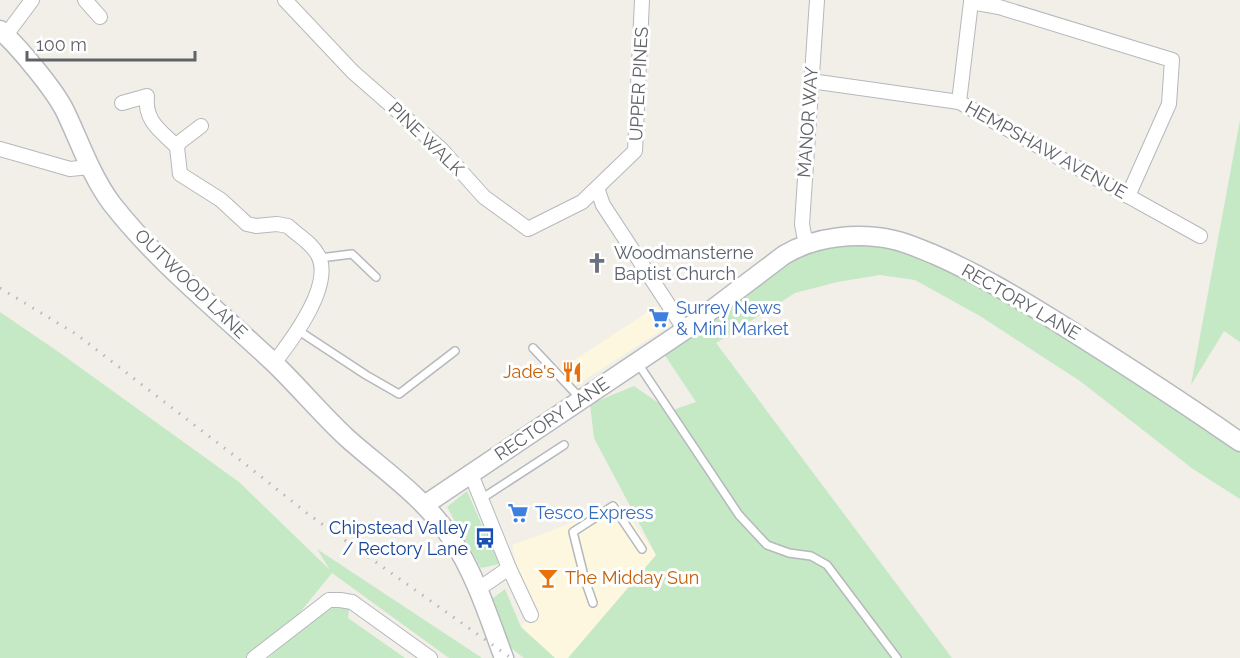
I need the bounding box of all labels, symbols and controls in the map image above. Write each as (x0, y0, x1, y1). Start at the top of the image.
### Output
scale bar (27, 24, 195, 62)
street label: UPPER PINES (625, 26, 652, 142)
text: 100 m (36, 34, 87, 55)
street label: MANOR WAY (793, 65, 822, 178)
street label: HEMPSHAW AVENUE (962, 96, 1131, 203)
street label: PINE WALK (384, 98, 469, 180)
street label: OUTWOOD LANE (131, 225, 252, 343)
place label: Woodmansterne Baptist Church (614, 242, 754, 284)
church icon: Woodmansterne Baptist Church (585, 251, 609, 275)
street label: RECTORY LANE (958, 259, 1084, 344)
place label: Surrey News & Mini Market (676, 297, 789, 339)
supermarket icon: Surrey News & Mini Market (647, 306, 671, 330)
restaurant icon: Jade's (560, 360, 584, 384)
place label: Jade's (503, 361, 555, 382)
street label: RECTORY LANE (491, 373, 613, 465)
supermarket icon: Tesco Express (506, 501, 530, 525)
place label: Tesco Express (535, 502, 654, 523)
place label: Chipstead Valley / Rectory Lane (329, 517, 468, 559)
bus stop icon: Chipstead Valley / Rectory Lane (473, 526, 497, 550)
bar icon: The Midday Sun (536, 566, 560, 590)
place label: The Midday Sun (565, 567, 699, 588)

